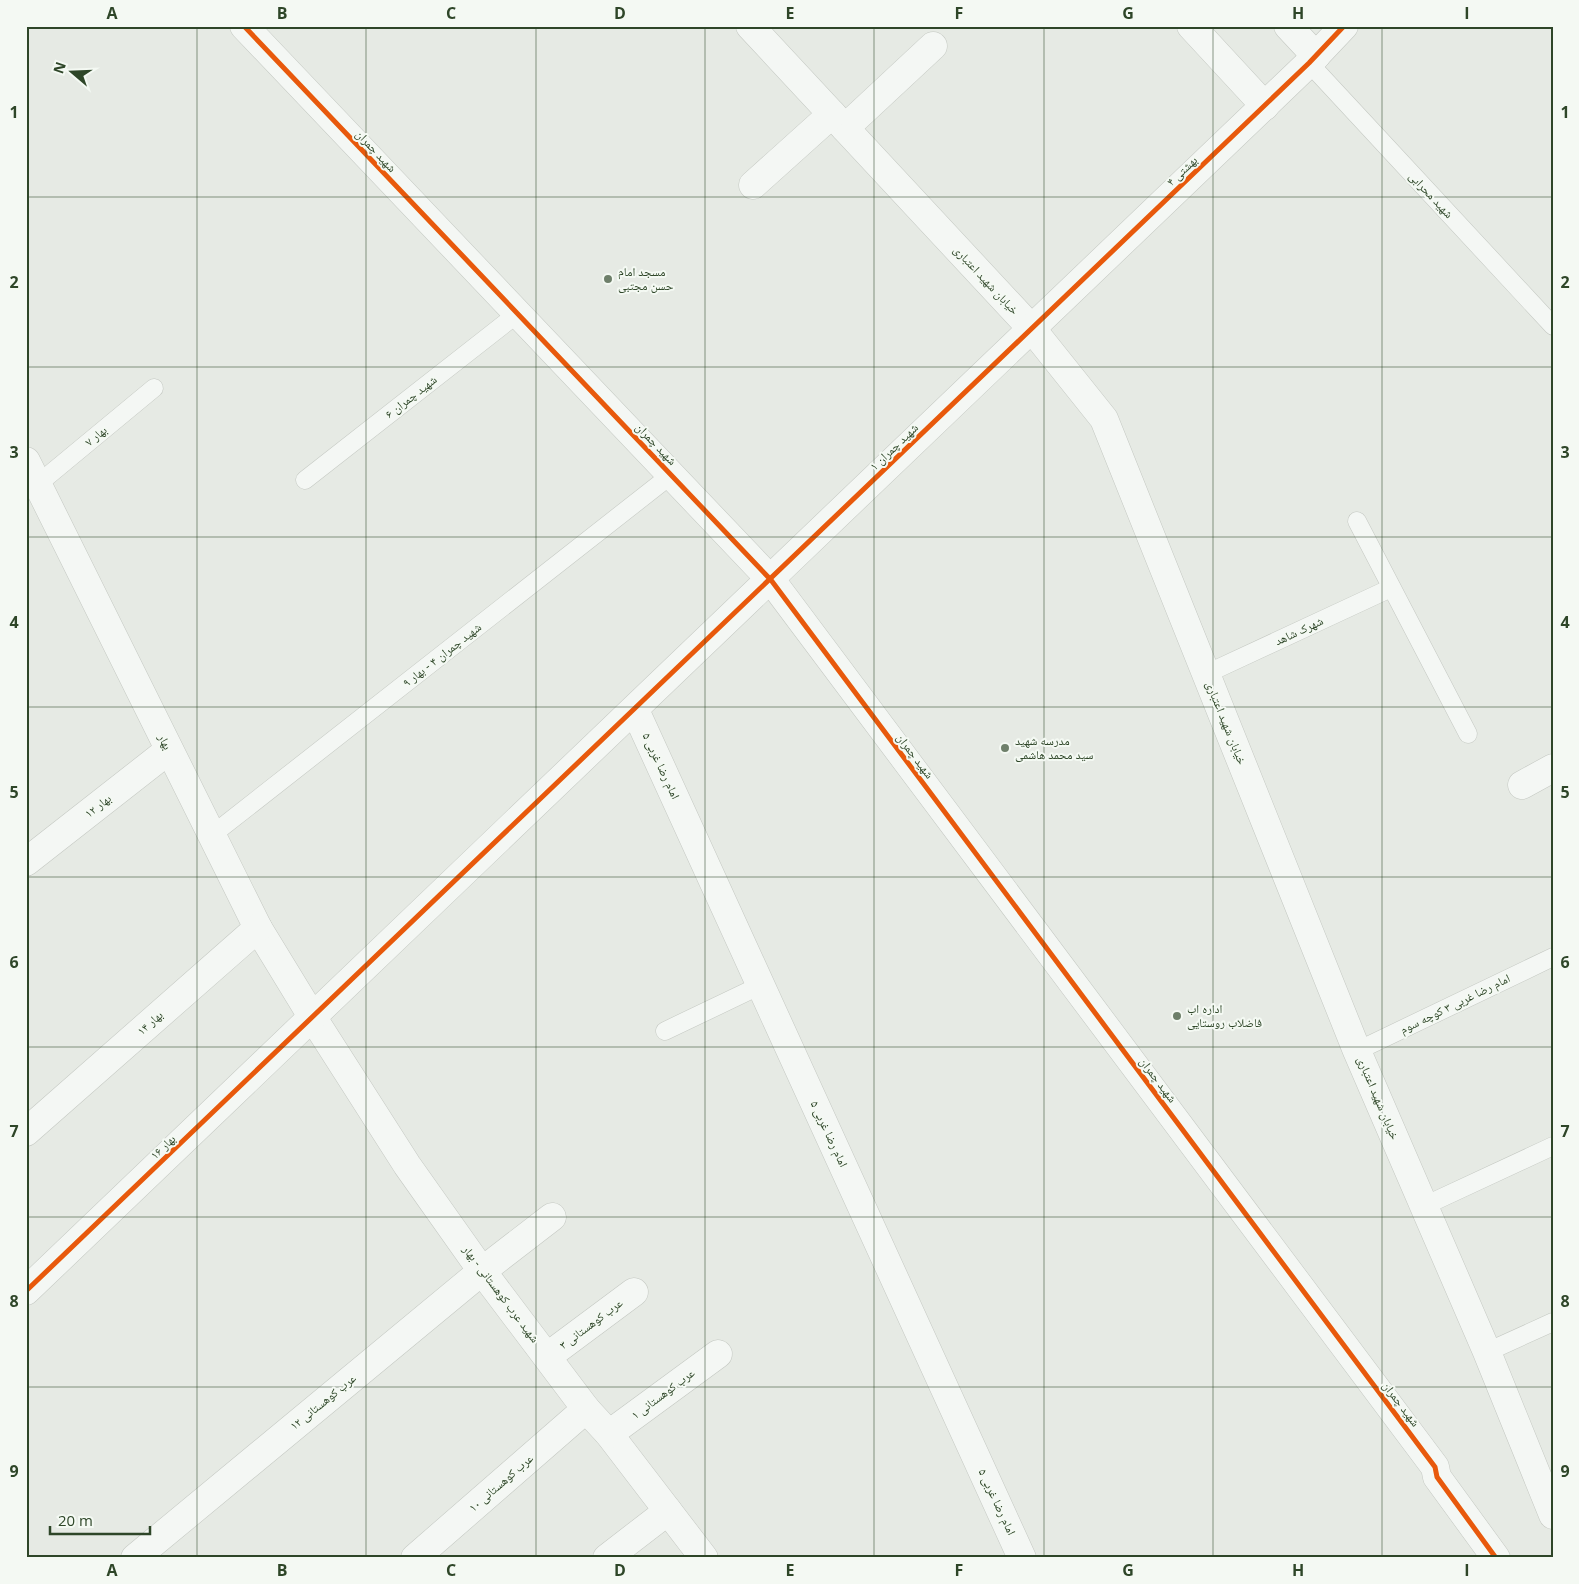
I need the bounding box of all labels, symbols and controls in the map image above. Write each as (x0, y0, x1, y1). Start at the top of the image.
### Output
text: A (106, 2, 118, 24)
text: B (277, 2, 287, 24)
text: C (446, 2, 456, 24)
text: D (614, 2, 626, 24)
text: E (786, 2, 795, 24)
text: F (955, 2, 963, 24)
text: G (1122, 2, 1134, 24)
text: H (1292, 2, 1304, 24)
text: I (1464, 2, 1470, 24)
north arrow (48, 48, 98, 98)
text: N (48, 59, 70, 76)
text: 1 (9, 101, 19, 123)
text: 1 (1560, 101, 1570, 123)
street label: شهید چمران (352, 126, 401, 176)
street label: بهشتی ۴ (1162, 152, 1201, 190)
street label: شهید محرابی (1405, 168, 1458, 222)
street label: خیابان شهید اعتباری (950, 241, 1023, 318)
place label: مسجد امام حسن مجتبی (618, 263, 674, 294)
text: 2 (9, 271, 19, 293)
text: 2 (1560, 271, 1570, 293)
marker: مسجد امام حسن مجتبی (602, 273, 614, 285)
street label: شهید چمران ۶ (381, 371, 440, 422)
street label: شهید چمران (632, 419, 681, 469)
street label: شهید چمران ۱ (866, 419, 922, 474)
street label: بهار ۷ (81, 421, 110, 450)
text: 3 (9, 441, 19, 463)
text: 3 (1560, 441, 1570, 463)
text: 4 (9, 611, 19, 633)
text: 4 (1560, 611, 1570, 633)
street label: شهرک شاهد (1272, 612, 1326, 649)
street label: شهید چمران ۴ - بهار ۹ (399, 618, 485, 691)
street label: خیابان شهید اعتباری (1202, 678, 1251, 768)
street label: شهید چمران (893, 729, 938, 782)
street label: بهار (154, 730, 176, 752)
street label: امام رضا غربی ۵ (639, 730, 684, 802)
place label: مدرسه شهید سید محمد هاشمی (1015, 732, 1094, 763)
marker: مدرسه شهید سید محمد هاشمی (999, 742, 1011, 754)
text: 5 (9, 781, 19, 803)
text: 5 (1560, 781, 1570, 803)
street label: بهار ۱۲ (81, 790, 115, 821)
text: 6 (9, 951, 19, 973)
text: 6 (1560, 951, 1570, 973)
street label: امام رضا غربی ۳ کوچه سوم (1397, 969, 1513, 1038)
place label: اداره اب فاضلاب روستایی (1187, 1000, 1262, 1031)
street label: بهار ۱۴ (133, 1006, 166, 1039)
marker: اداره اب فاضلاب روستایی (1171, 1010, 1183, 1022)
street label: شهید چمران (1136, 1053, 1181, 1106)
street label: خیابان شهید اعتباری (1353, 1054, 1404, 1142)
street label: امام رضا غربی ۵ (807, 1098, 852, 1170)
text: 7 (9, 1120, 19, 1142)
text: 7 (1560, 1120, 1570, 1142)
street label: بهار ۱۶ (146, 1130, 179, 1163)
street label: شهید عرب کوهستانی - بهار (458, 1241, 544, 1346)
text: 8 (9, 1290, 19, 1312)
text: 8 (1560, 1290, 1570, 1312)
street label: عرب کوهستانی ۳ (555, 1294, 626, 1353)
street label: ۱ عرب کوهستانی (627, 1364, 698, 1423)
street label: عرب کوهستانی ۱۲ (286, 1370, 359, 1434)
street label: شهید چمران (1379, 1377, 1424, 1430)
street label: عرب کوهستانی ۱۰ (465, 1450, 537, 1516)
text: 9 (9, 1460, 19, 1482)
text: 9 (1560, 1460, 1570, 1482)
street label: امام رضا غربی ۵ (975, 1466, 1020, 1538)
scale bar (50, 1504, 150, 1536)
text: 20 m (58, 1510, 93, 1530)
text: A (106, 1559, 118, 1581)
text: B (277, 1559, 287, 1581)
text: C (446, 1559, 456, 1581)
text: D (614, 1559, 626, 1581)
text: E (786, 1559, 795, 1581)
text: F (955, 1559, 963, 1581)
text: G (1122, 1559, 1134, 1581)
text: H (1292, 1559, 1304, 1581)
text: I (1464, 1559, 1470, 1581)

